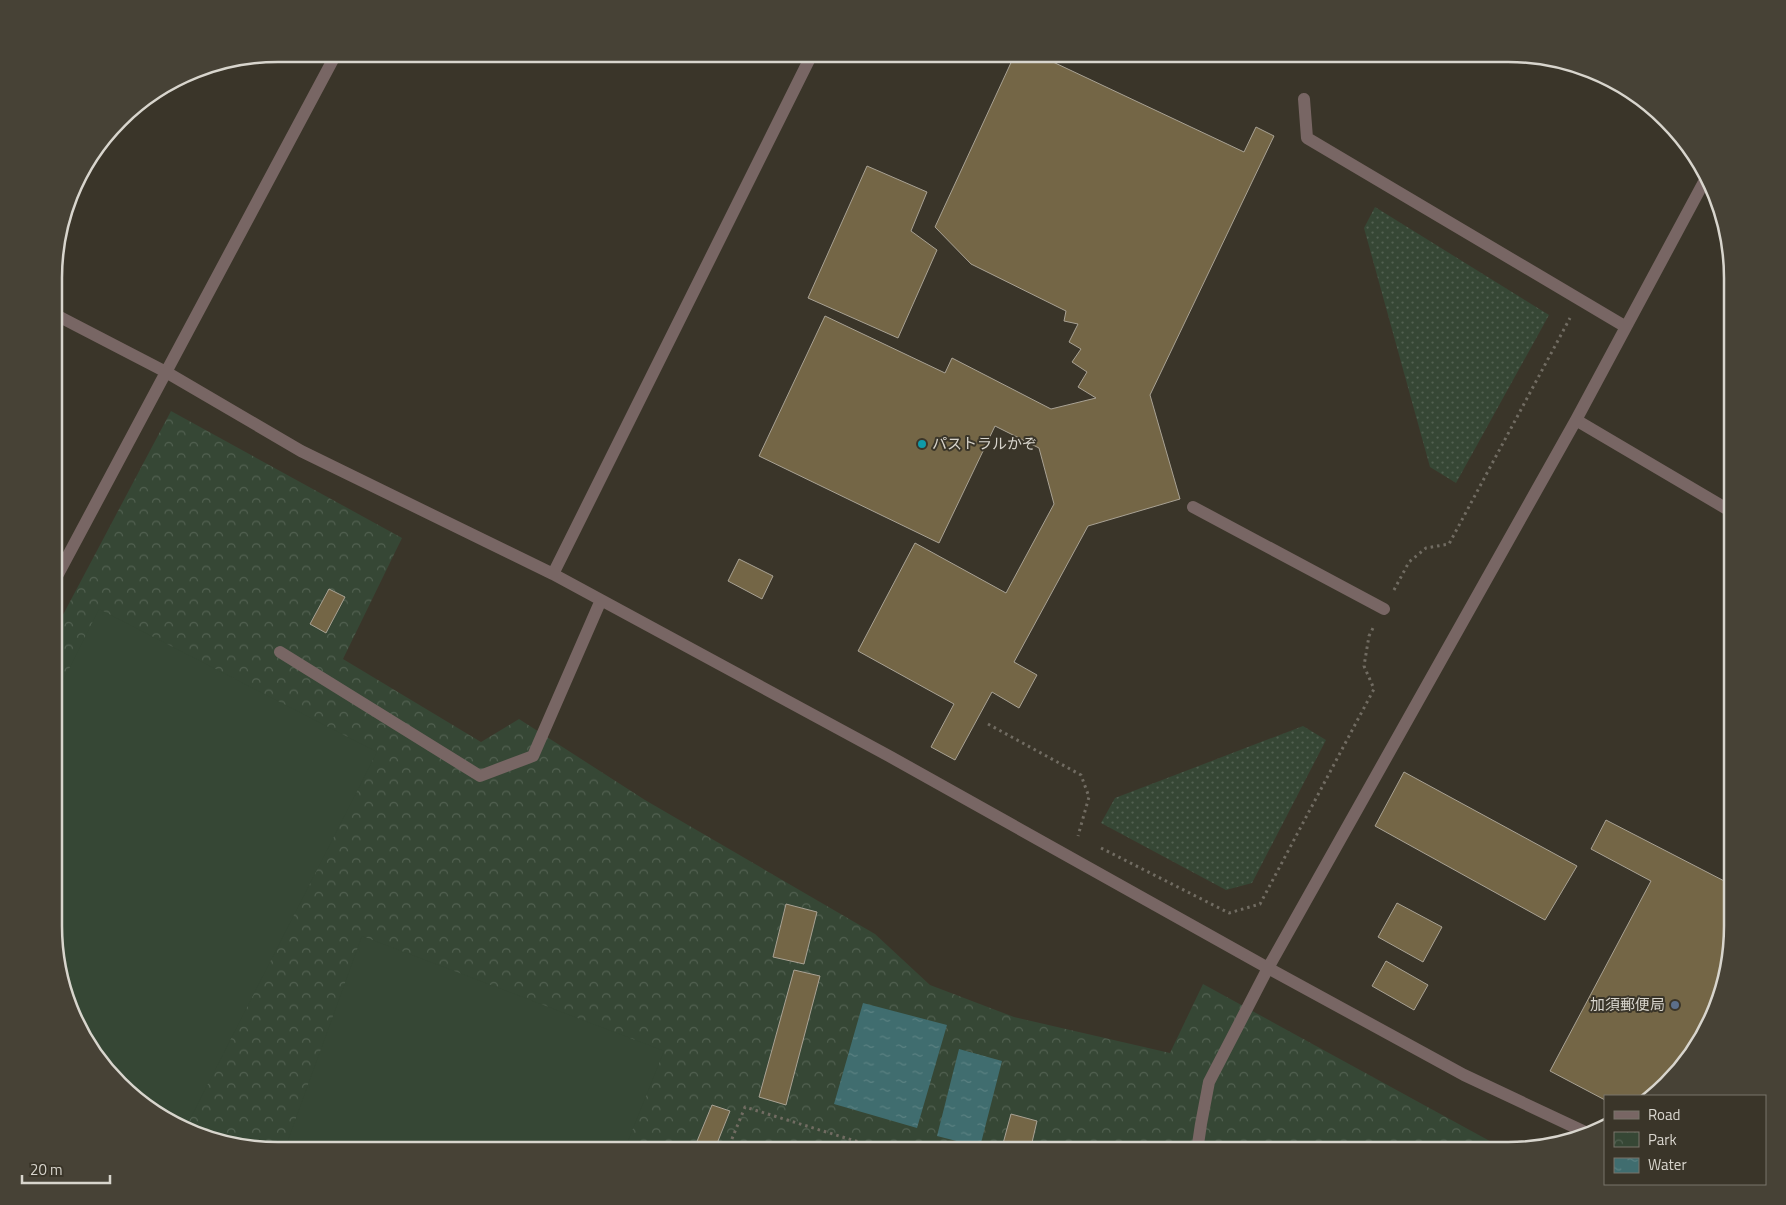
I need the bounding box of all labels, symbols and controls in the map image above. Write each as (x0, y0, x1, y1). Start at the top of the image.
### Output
place label: パストラルかぞ (932, 432, 1037, 455)
marker: パストラルかぞ (916, 438, 928, 450)
place label: 加須郵便局 (1590, 993, 1665, 1016)
marker: 加須郵便局 (1669, 999, 1681, 1011)
legend (1604, 1095, 1766, 1185)
text: Road (1648, 1103, 1680, 1126)
text: Park (1648, 1128, 1677, 1151)
scale bar (22, 1152, 110, 1184)
text: Water (1648, 1153, 1687, 1176)
text: 20 m (30, 1158, 63, 1181)

